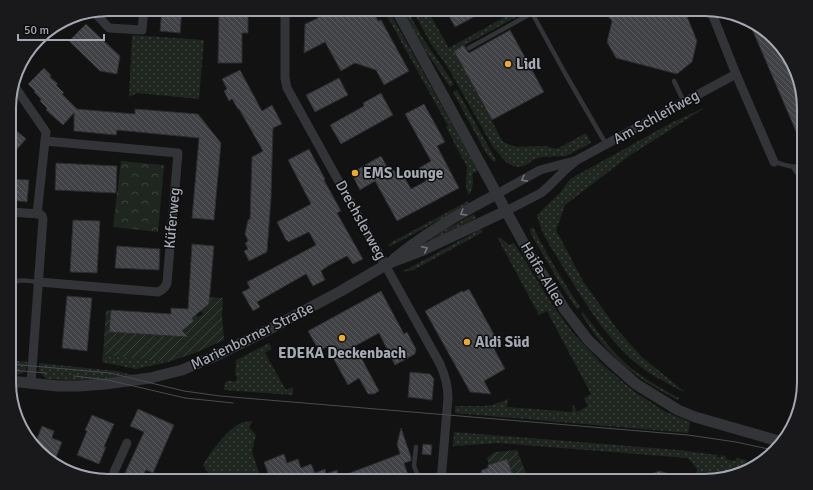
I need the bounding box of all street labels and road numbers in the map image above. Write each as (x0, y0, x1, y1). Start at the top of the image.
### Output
street label: Am Schleifweg (610, 86, 702, 148)
street label: Drechslerweg (332, 177, 390, 263)
street label: Küferweg (160, 187, 184, 249)
street label: Haifa-Allee (517, 238, 569, 310)
street label: Marienborner Straße (188, 298, 316, 374)

